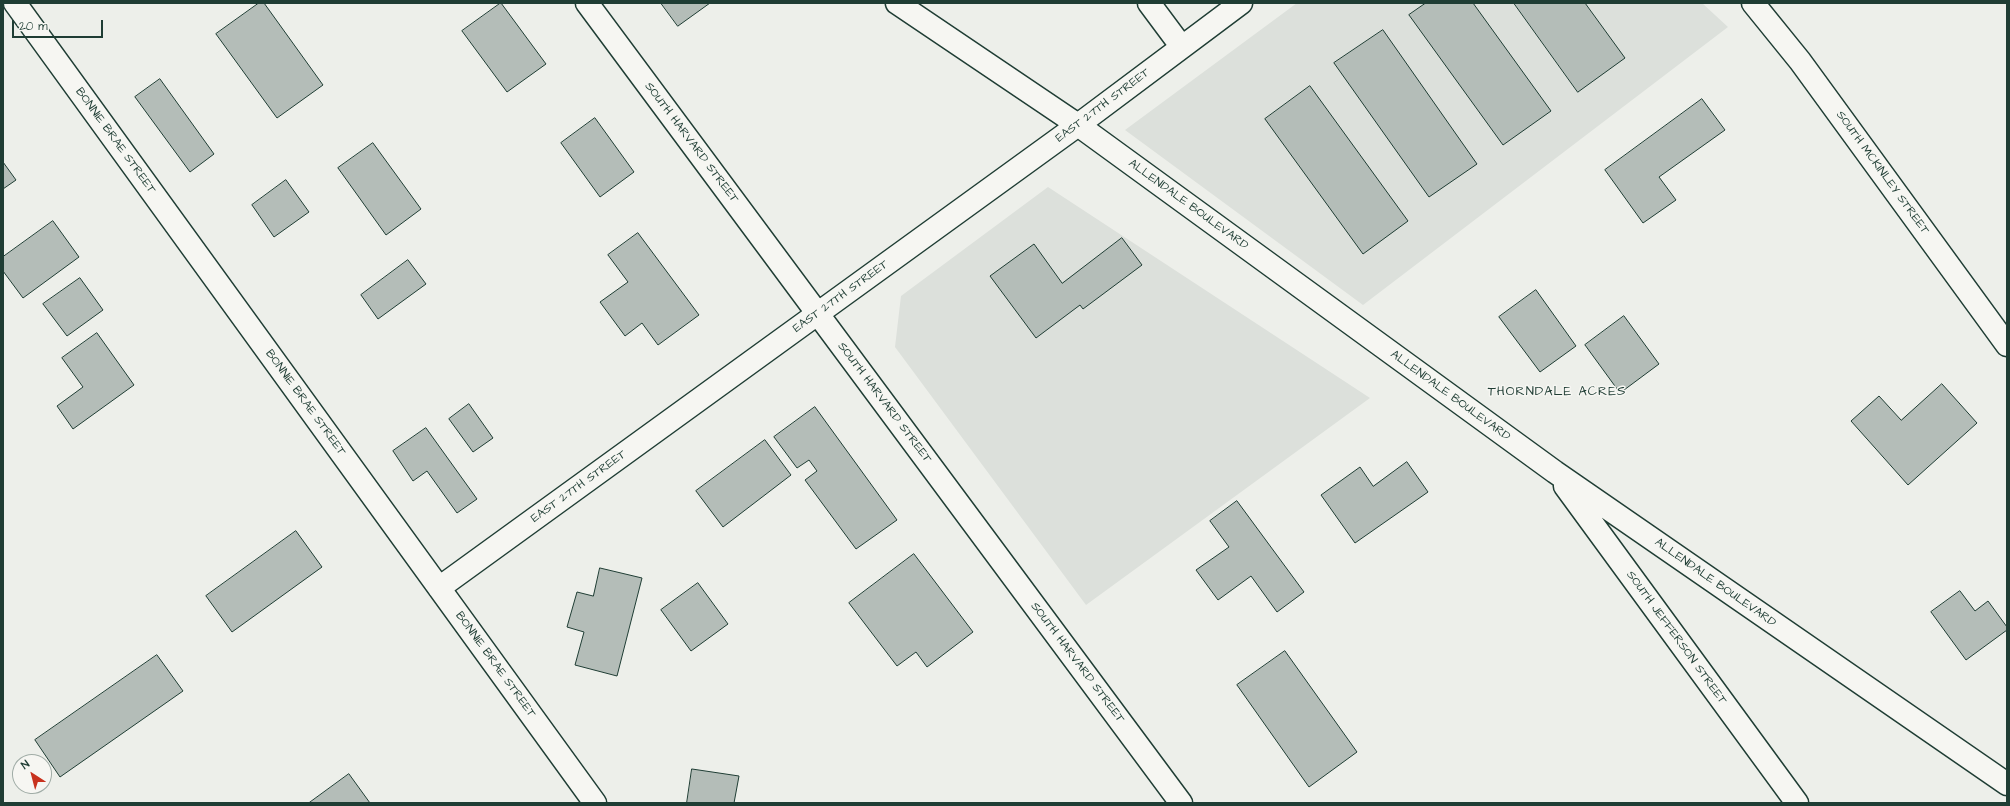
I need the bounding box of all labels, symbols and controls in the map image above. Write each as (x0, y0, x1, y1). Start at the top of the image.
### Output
scale bar (14, 12, 105, 38)
text: 20 m (19, 18, 48, 35)
street label: EAST 27TH STREET (1053, 66, 1153, 146)
street label: SOUTH HARVARD STREET (641, 80, 741, 206)
street label: BONNIE BRAE STREET (72, 85, 158, 197)
street label: SOUTH MCKINLEY STREET (1832, 108, 1932, 238)
street label: ALLENDALE BOULEVARD (1125, 157, 1251, 253)
street label: EAST 27TH STREET (791, 258, 891, 336)
street label: SOUTH HARVARD STREET (834, 340, 934, 466)
street label: BONNIE BRAE STREET (262, 347, 348, 459)
street label: ALLENDALE BOULEVARD (1387, 348, 1513, 444)
district label: THORNDALE ACRES (1488, 384, 1626, 400)
street label: EAST 27TH STREET (529, 448, 629, 526)
street label: ALLENDALE BOULEVARD (1652, 536, 1778, 630)
street label: SOUTH JEFFERSON STREET (1623, 569, 1729, 707)
street label: SOUTH HARVARD STREET (1027, 600, 1127, 726)
street label: BONNIE BRAE STREET (452, 609, 538, 721)
north arrow (12, 754, 52, 794)
text: N (18, 757, 32, 773)

